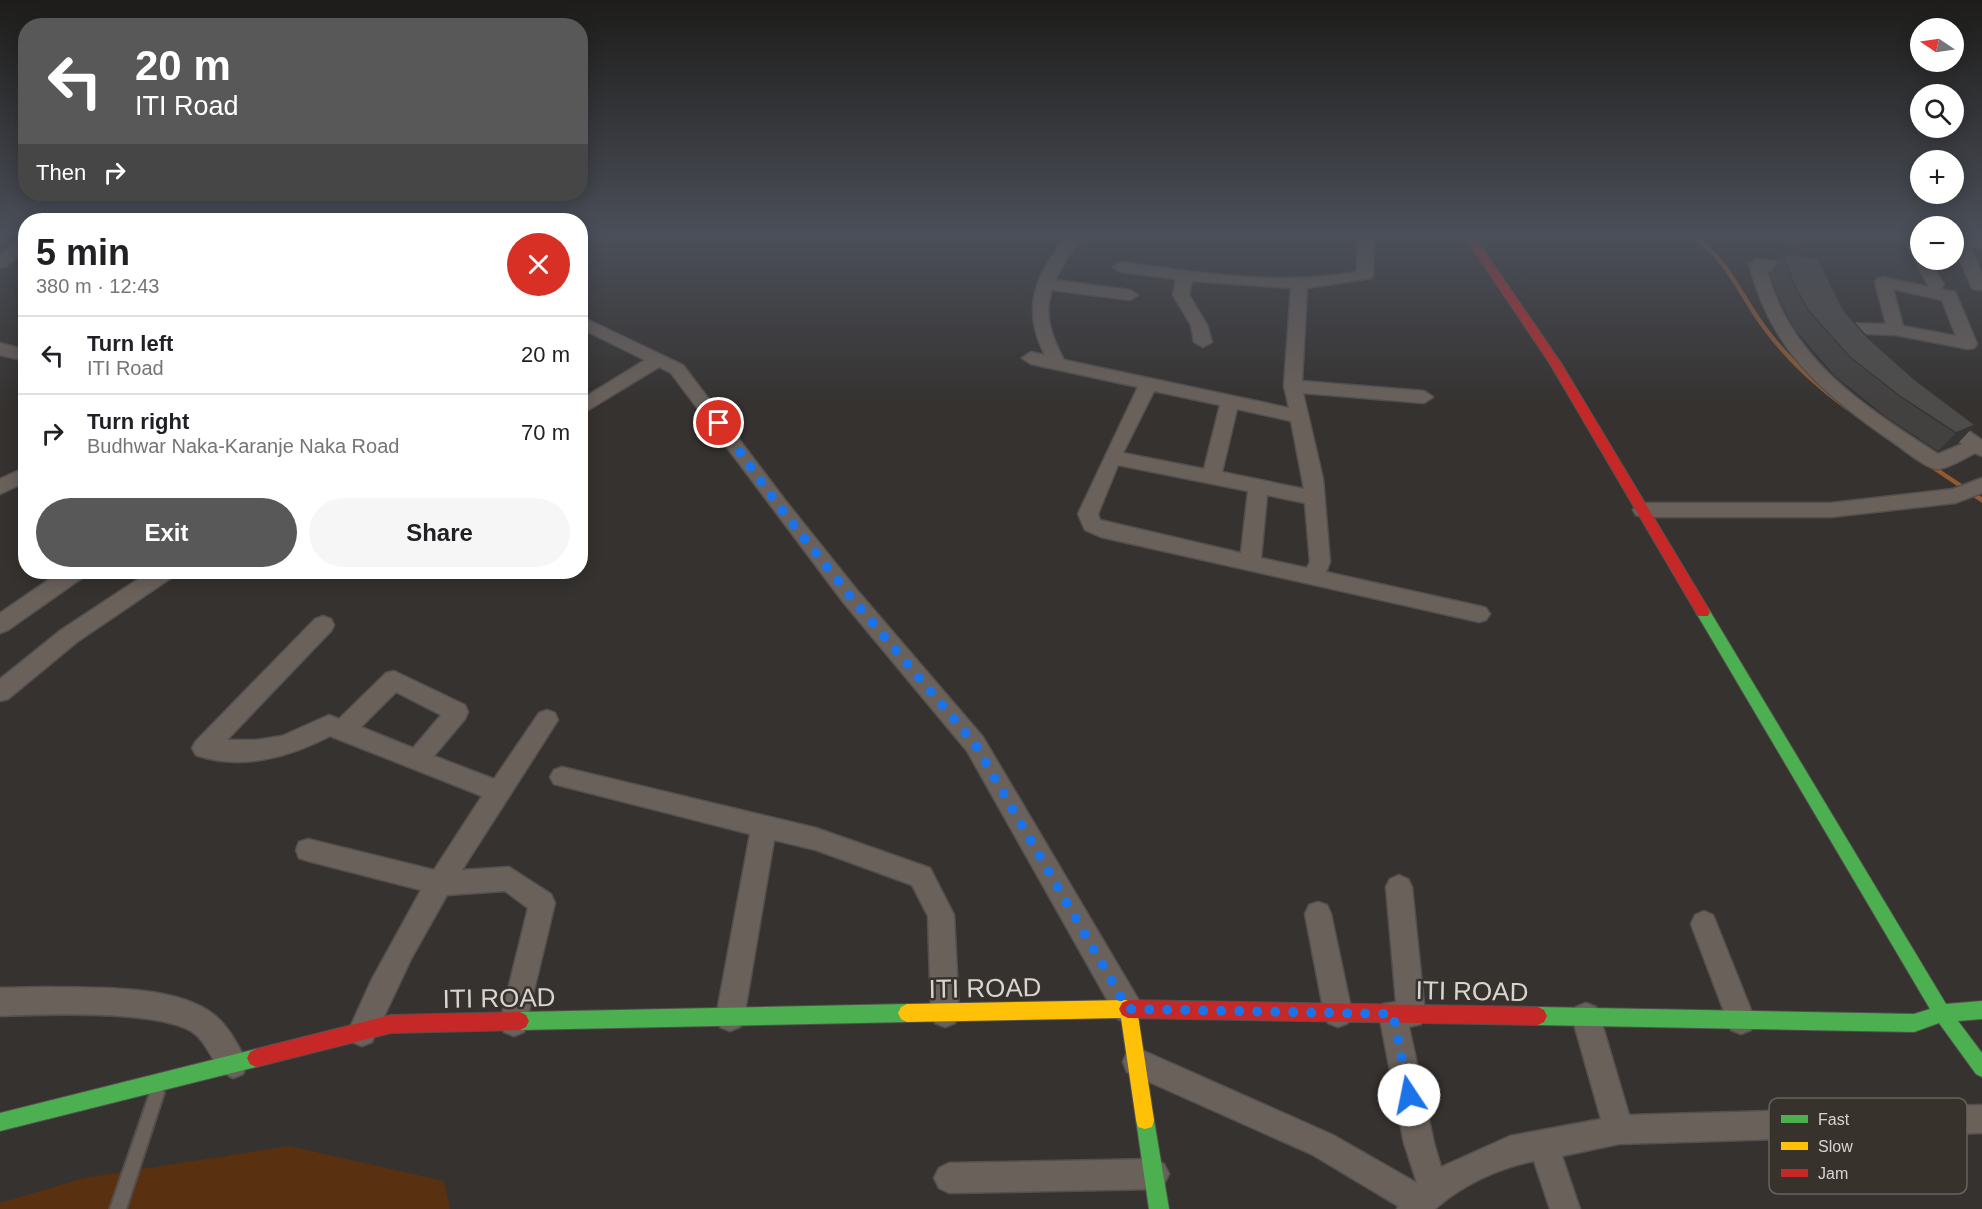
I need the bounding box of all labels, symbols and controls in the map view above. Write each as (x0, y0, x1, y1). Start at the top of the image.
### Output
north arrow (1910, 18, 1964, 72)
map controls (1910, 18, 1964, 270)
icon: left (36, 42, 114, 120)
text: 20 m (135, 42, 231, 89)
button: search (1910, 84, 1964, 138)
text: ITI Road (135, 91, 239, 121)
button: + (1910, 150, 1964, 204)
icon: right (98, 156, 131, 189)
text: Then (36, 160, 86, 185)
button: − (1910, 216, 1964, 270)
text: 5 min (36, 232, 130, 273)
button: close (507, 233, 570, 296)
text: 380 m · 12:43 (36, 275, 159, 297)
text: Turn left (87, 331, 173, 356)
icon: left (36, 339, 69, 372)
text: 20 m (521, 342, 570, 367)
text: ITI Road (87, 357, 164, 379)
pin (693, 397, 744, 448)
icon: arrive (702, 406, 735, 439)
text: Turn right (87, 409, 189, 434)
icon: right (36, 417, 69, 450)
text: 70 m (521, 420, 570, 445)
text: Budhwar Naka-Karanje Naka Road (87, 435, 399, 457)
button: Exit (36, 498, 297, 567)
button: Share (309, 498, 570, 567)
street label: ITI ROAD (928, 972, 1042, 1004)
street label: ITI ROAD (1415, 975, 1529, 1007)
street label: ITI ROAD (442, 982, 556, 1014)
position arrow (1377, 1063, 1441, 1127)
legend (1769, 1098, 1967, 1194)
text: Fast (1818, 1111, 1850, 1128)
text: Slow (1818, 1138, 1853, 1155)
text: Jam (1818, 1165, 1848, 1182)

